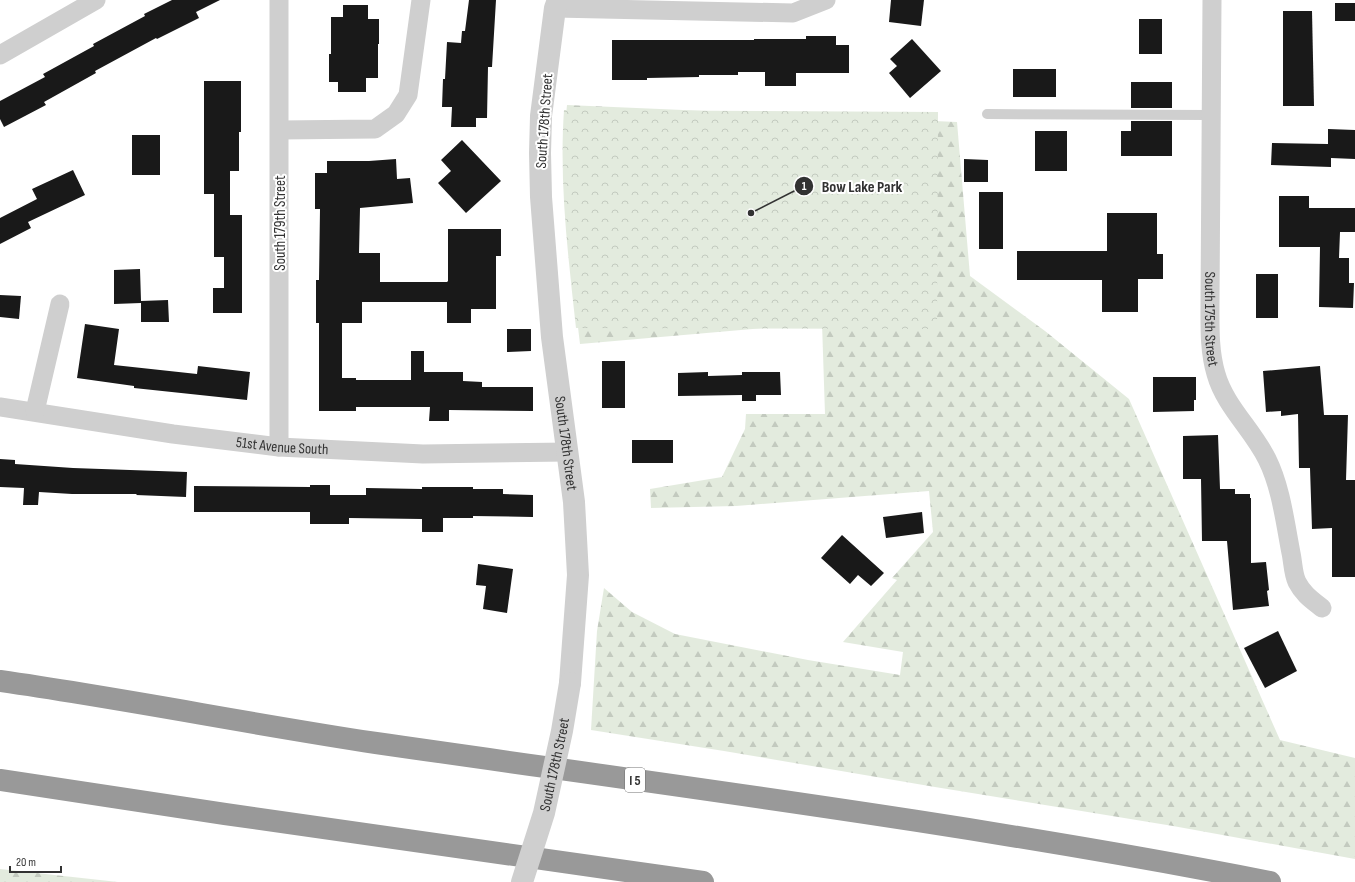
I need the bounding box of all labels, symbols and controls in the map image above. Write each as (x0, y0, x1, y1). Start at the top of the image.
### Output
street label: South 178th Street (532, 73, 557, 169)
callout: Bow Lake Park (794, 172, 910, 200)
street label: South 179th Street (271, 175, 290, 271)
text: Bow Lake Park (822, 178, 903, 197)
text: 1 (802, 179, 807, 194)
street label: South 175th Street (1200, 272, 1223, 369)
street label: South 178th Street (550, 395, 581, 492)
street label: 51st Avenue South (235, 433, 329, 459)
street label: South 178th Street (536, 716, 574, 813)
road number: I 5 (625, 768, 645, 792)
scale bar (10, 848, 61, 874)
text: 20 m (16, 855, 36, 870)

